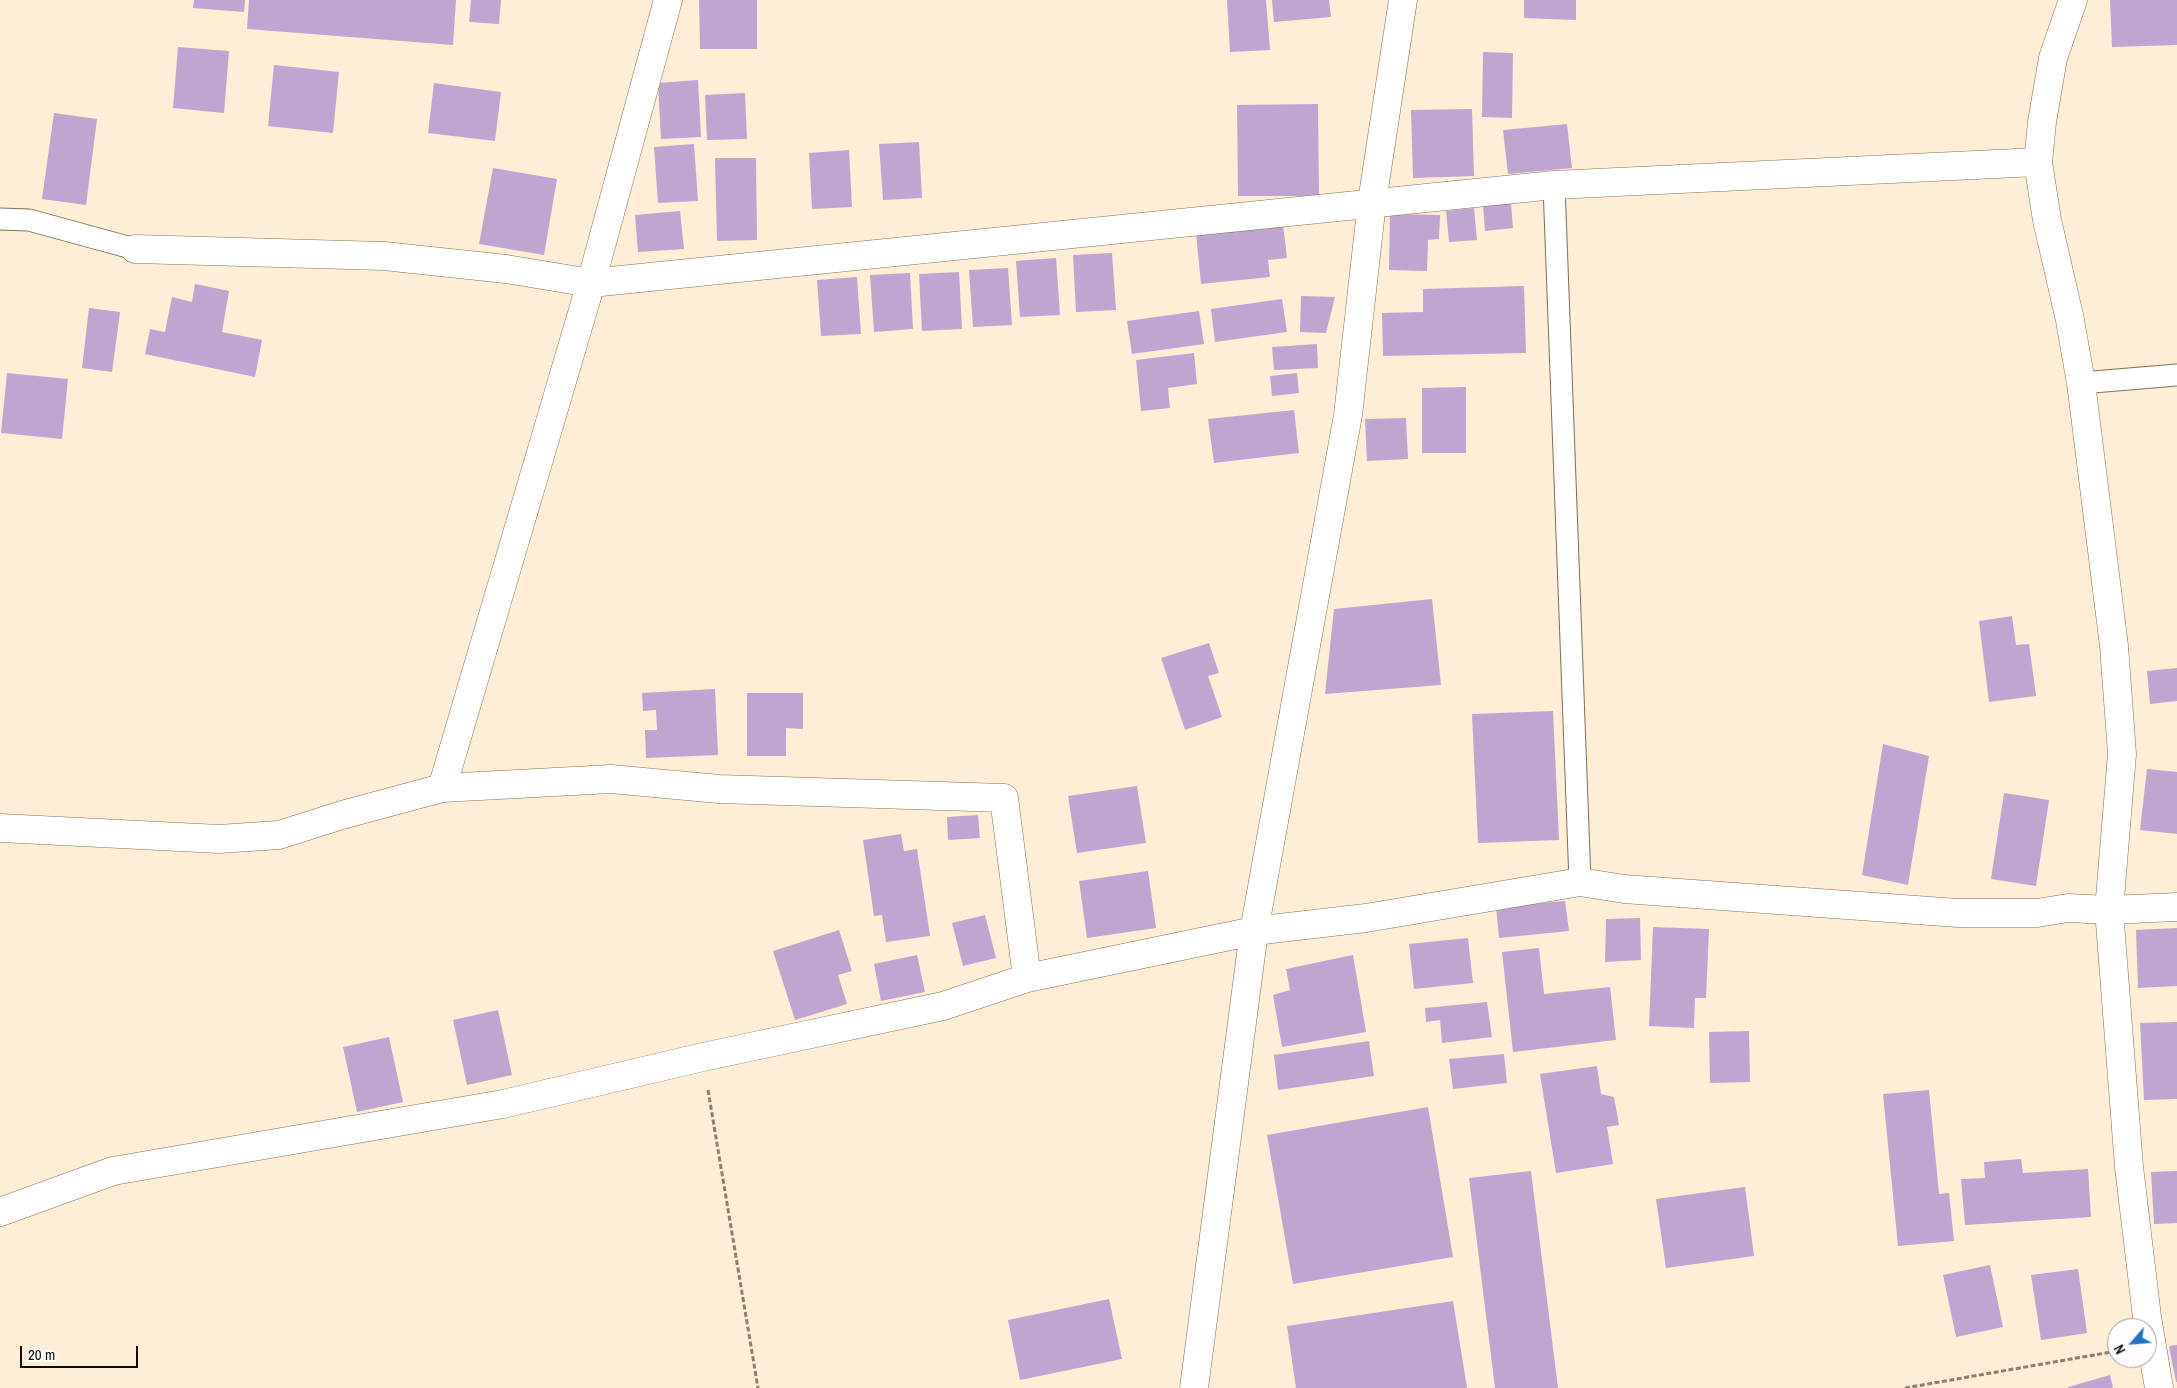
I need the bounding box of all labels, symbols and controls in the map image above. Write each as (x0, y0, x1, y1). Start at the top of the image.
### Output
north arrow (2107, 1318, 2157, 1368)
scale bar (22, 1336, 140, 1368)
text: N (2110, 1342, 2129, 1357)
text: 20 m (28, 1344, 55, 1365)

